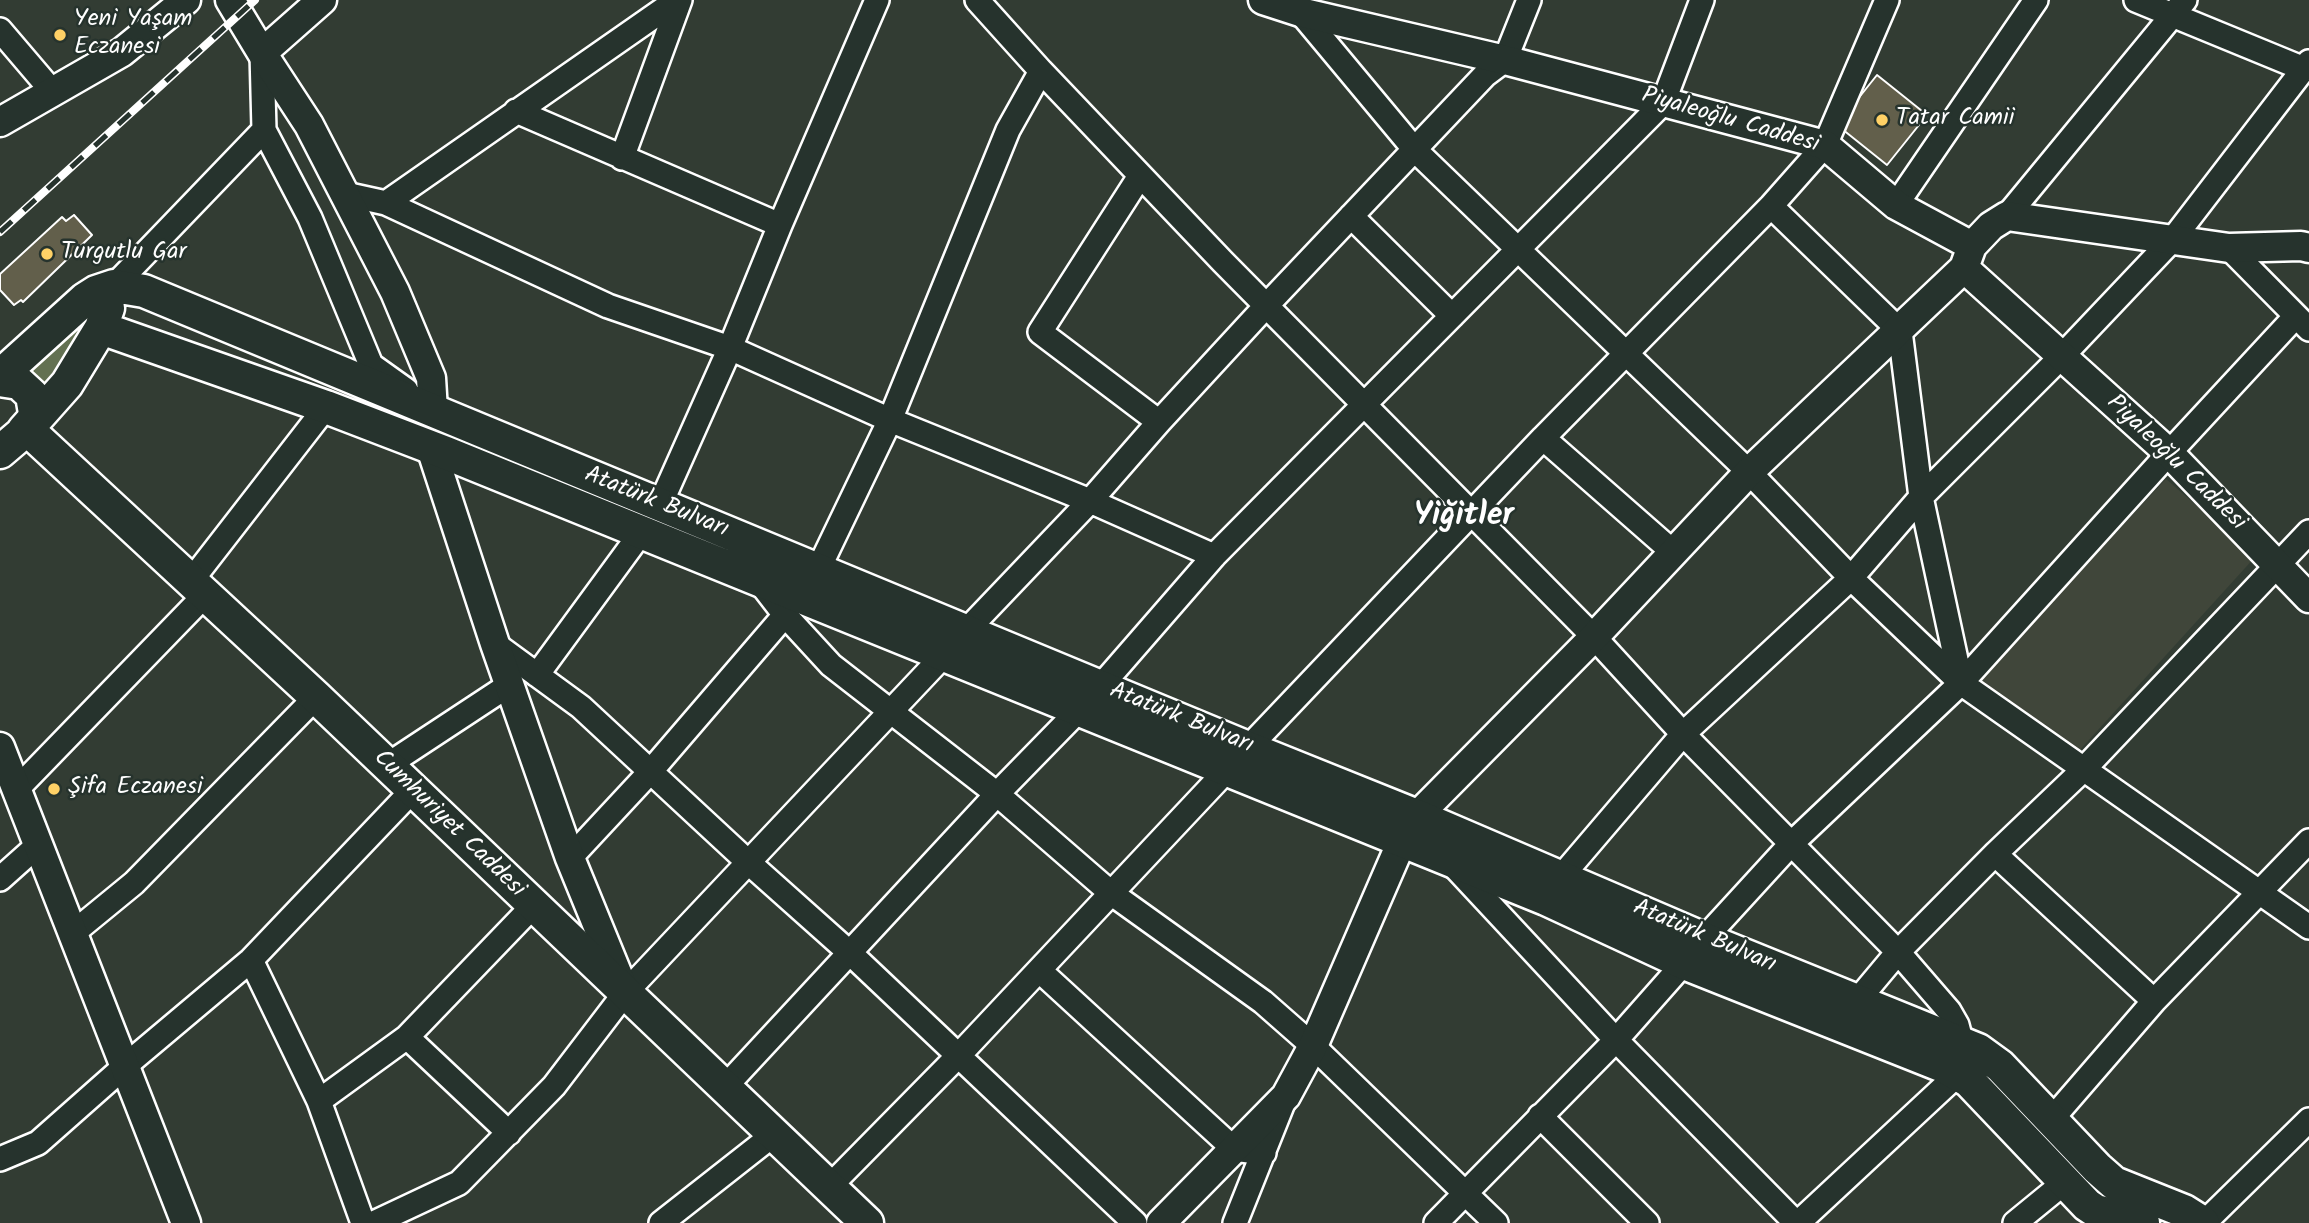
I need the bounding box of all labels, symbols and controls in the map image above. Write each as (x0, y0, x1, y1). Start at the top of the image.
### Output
place label: Yeni Yaşam Eczanesi (74, 7, 192, 63)
marker: Yeni Yaşam Eczanesi (52, 27, 68, 43)
street label: Piyaleoğlu Caddesi (1638, 83, 1822, 161)
place label: Tatar Camii (1896, 106, 2014, 134)
marker: Tatar Camii (1874, 112, 1890, 128)
place label: Turgutlu Gar (61, 240, 186, 268)
marker: Turgutlu Gar (39, 246, 55, 262)
street label: Piyaleoğlu Caddesi (2099, 390, 2251, 538)
street label: Atatürk Bulvarı (580, 462, 732, 546)
district label: Yiğitler (1414, 500, 1514, 538)
street label: Atatürk Bulvarı (1105, 678, 1257, 762)
street label: Cumhuriyet Caddesi (366, 745, 530, 905)
place label: Şifa Eczanesi (68, 775, 203, 803)
marker: Şifa Eczanesi (46, 781, 62, 797)
street label: Atatürk Bulvarı (1628, 895, 1780, 981)

